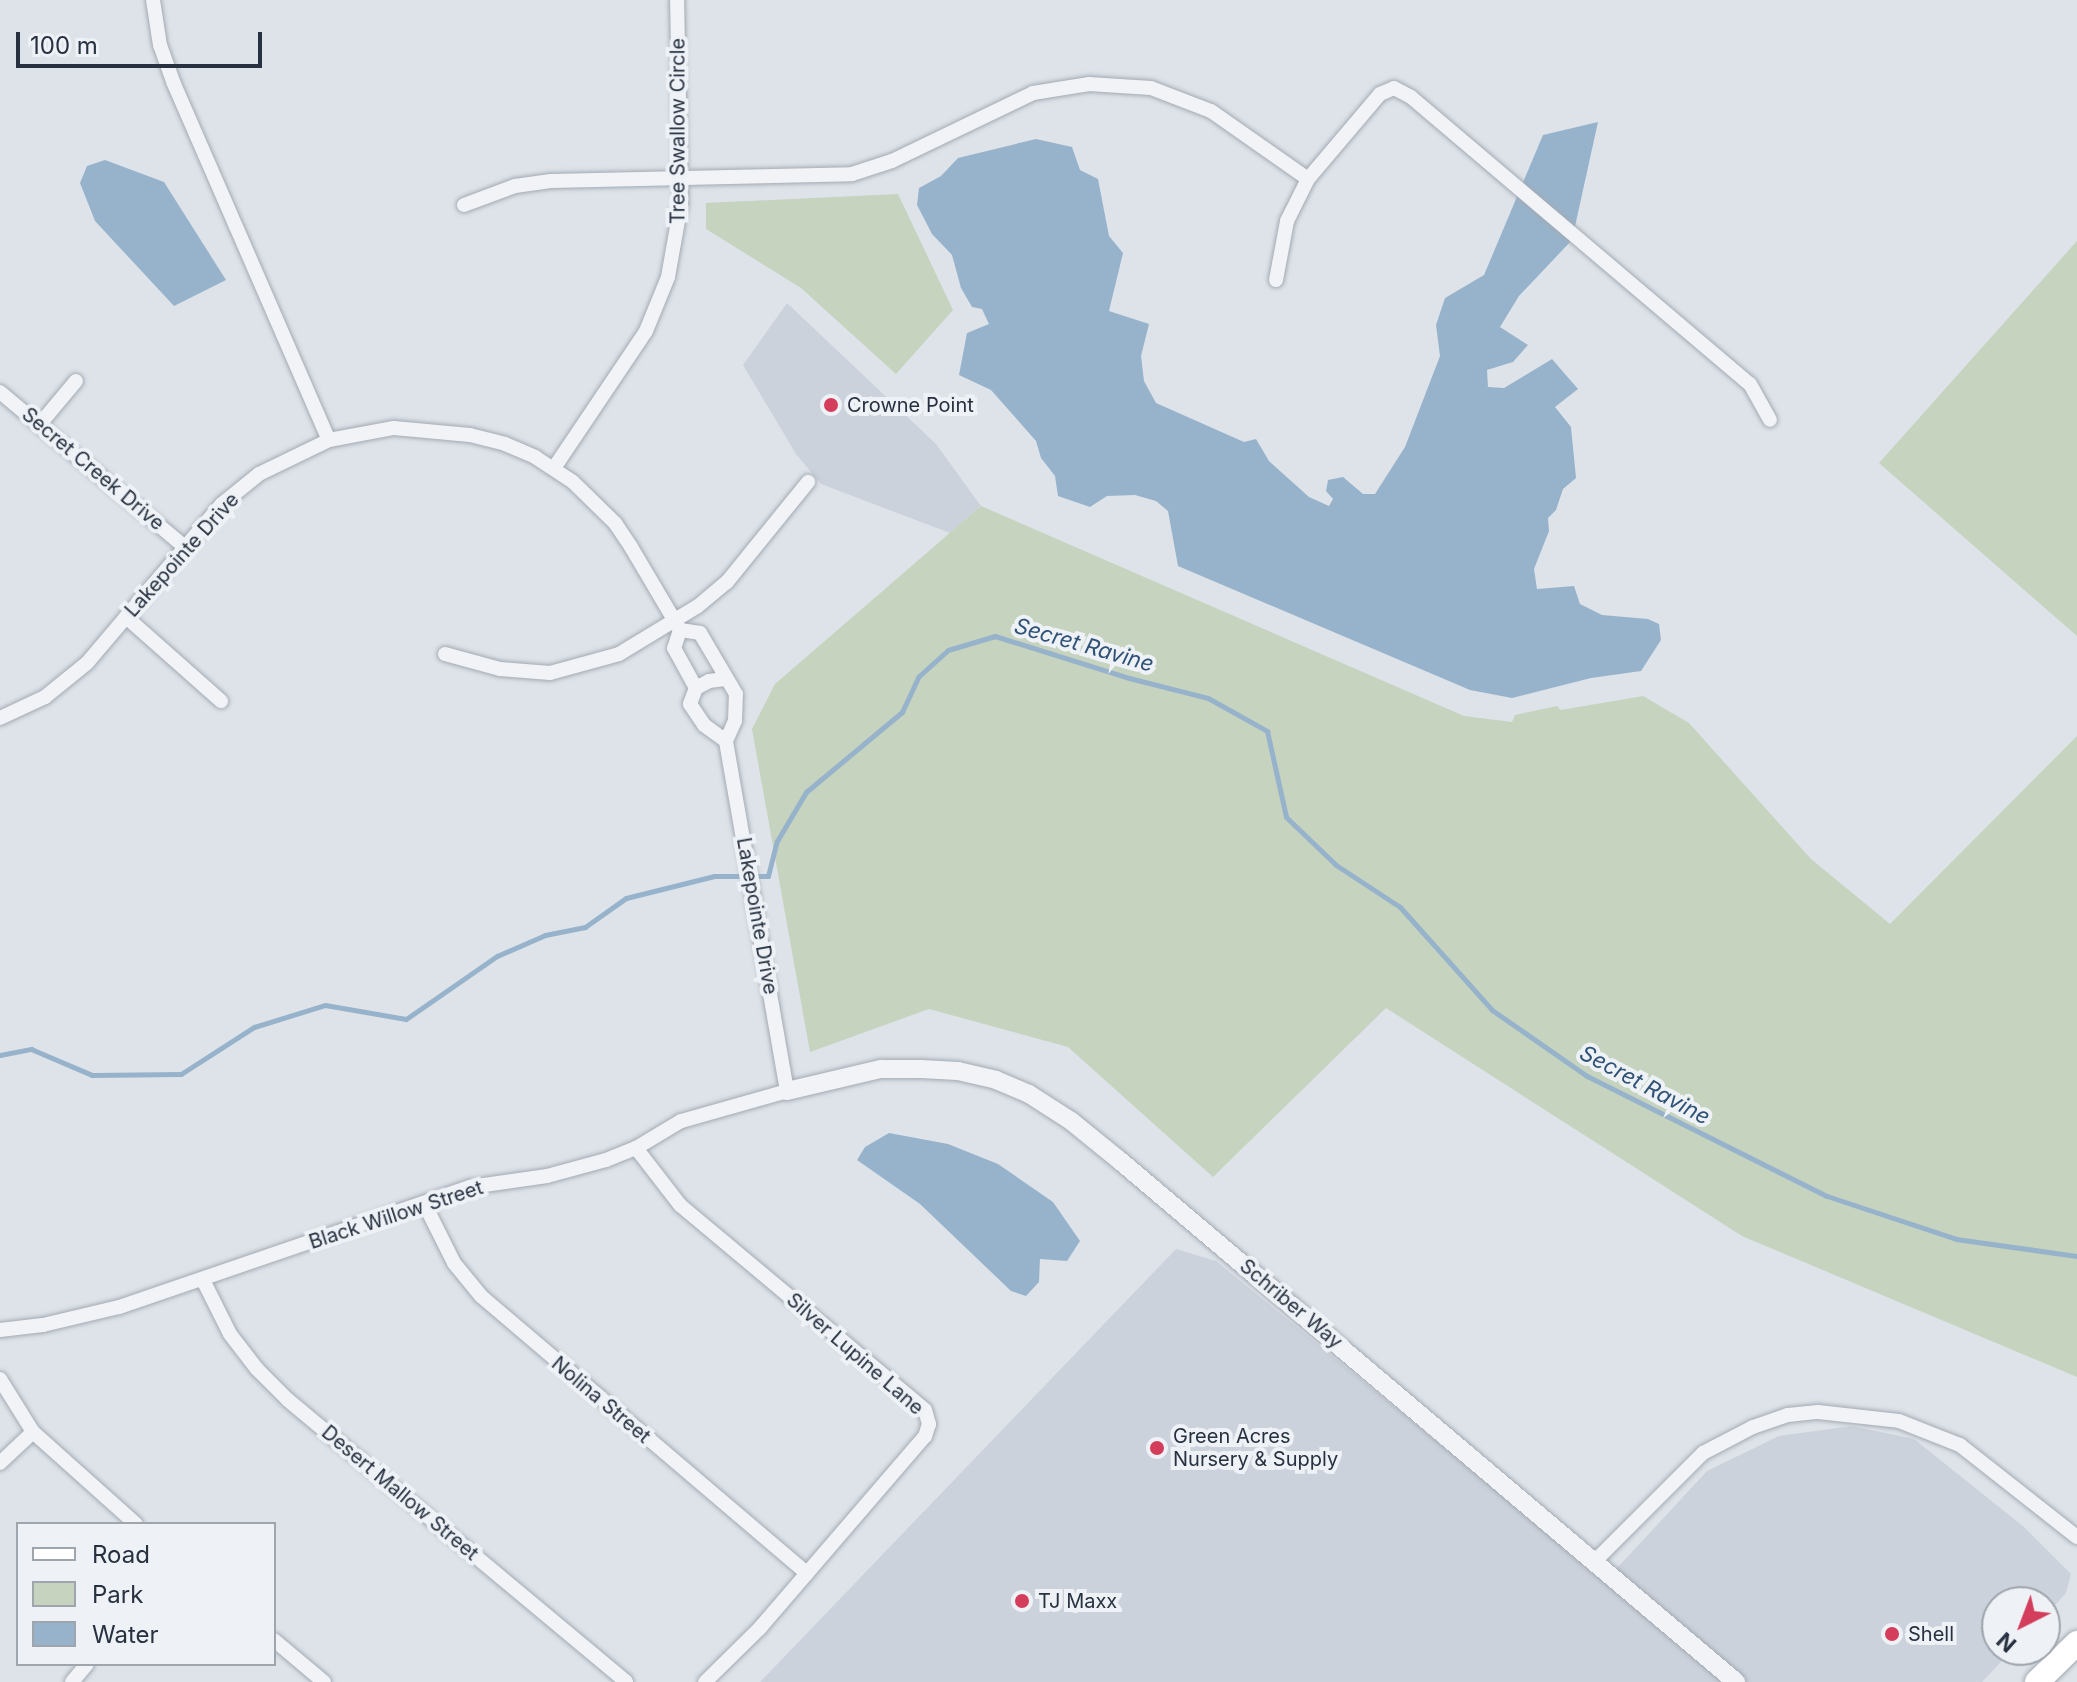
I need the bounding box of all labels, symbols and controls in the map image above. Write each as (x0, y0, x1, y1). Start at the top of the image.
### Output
scale bar (20, 16, 266, 66)
text: 100 m (30, 31, 98, 60)
street label: Tree Swallow Circle (666, 38, 690, 224)
place label: Crowne Point (847, 393, 974, 417)
marker: Crowne Point (822, 396, 840, 414)
street label: Secret Creek Drive (17, 403, 169, 535)
street label: Lakepointe Drive (120, 488, 244, 622)
water label: Secret Ravine (1011, 613, 1157, 677)
street label: Lakepointe Drive (731, 836, 783, 996)
water label: Secret Ravine (1575, 1040, 1715, 1130)
street label: Black Willow Street (306, 1176, 486, 1254)
street label: Schriber Way (1235, 1254, 1347, 1354)
street label: Silver Lupine Lane (782, 1288, 928, 1420)
street label: Nolina Street (547, 1352, 655, 1448)
street label: Desert Mallow Street (317, 1420, 483, 1566)
place label: Green Acres Nursery & Supply (1173, 1424, 1338, 1471)
marker: Green Acres Nursery & Supply (1148, 1439, 1166, 1457)
legend (16, 1522, 276, 1666)
text: Road (92, 1540, 150, 1569)
text: Park (92, 1580, 143, 1609)
north arrow (1981, 1586, 2061, 1666)
place label: TJ Maxx (1038, 1589, 1117, 1613)
marker: TJ Maxx (1013, 1592, 1031, 1610)
text: Water (92, 1620, 159, 1649)
place label: Shell (1908, 1622, 1954, 1646)
marker: Shell (1883, 1625, 1901, 1643)
text: N (1991, 1627, 2021, 1658)

